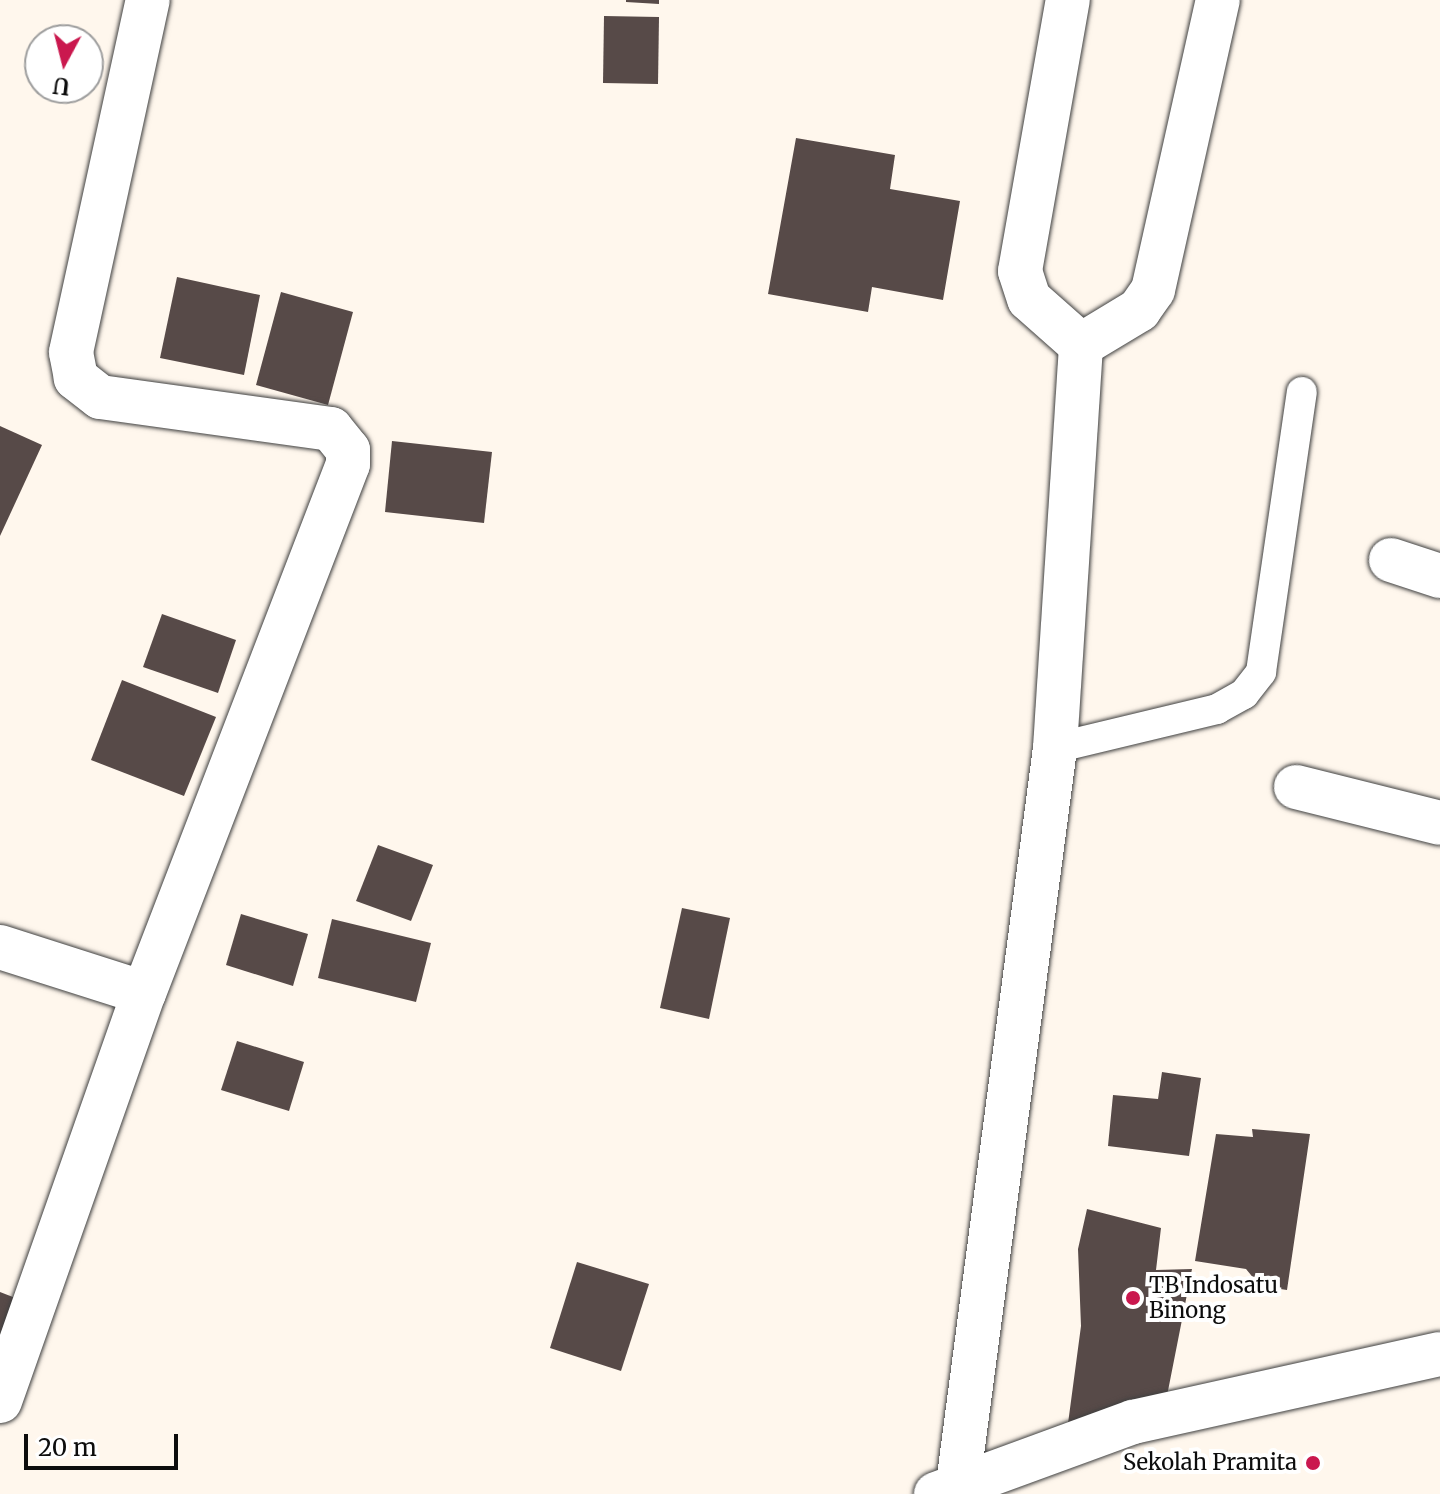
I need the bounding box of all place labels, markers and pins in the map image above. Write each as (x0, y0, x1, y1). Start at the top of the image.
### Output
place label: TB Indosatu Binong (1149, 1272, 1278, 1324)
marker: TB Indosatu Binong (1124, 1289, 1142, 1307)
place label: Sekolah Pramita (1123, 1450, 1297, 1476)
marker: Sekolah Pramita (1304, 1454, 1322, 1472)

